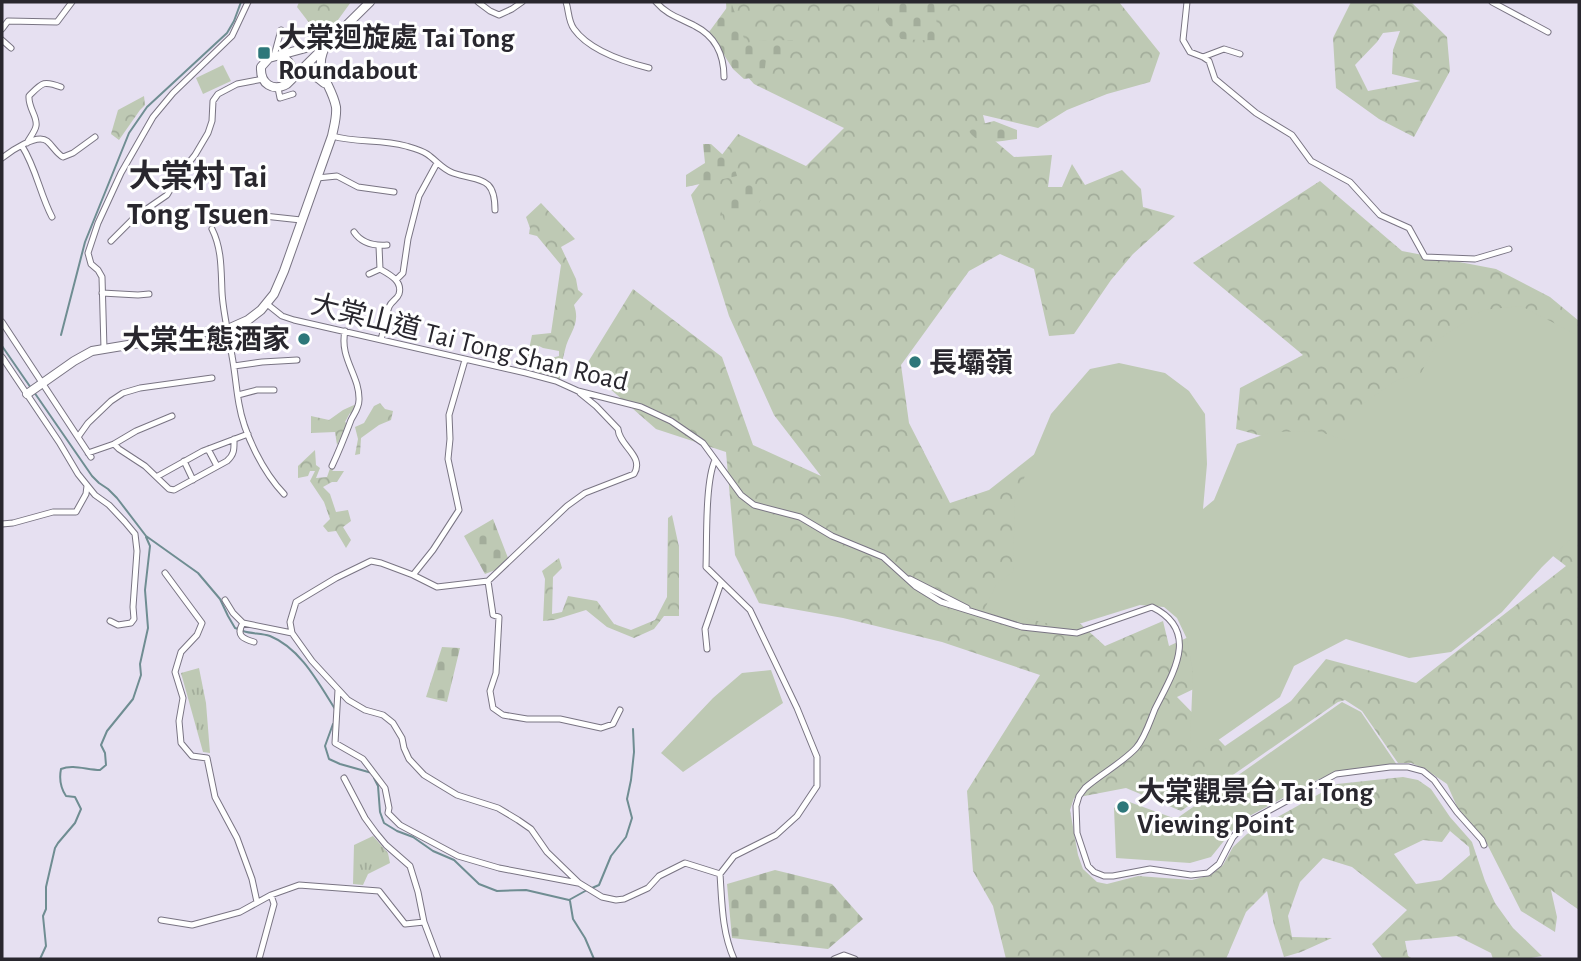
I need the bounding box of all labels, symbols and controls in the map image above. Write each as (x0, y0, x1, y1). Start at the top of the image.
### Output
place label: 大棠迴旋處 Tai Tong Roundabout (278, 22, 515, 85)
marker: 大棠迴旋處 Tai Tong Roundabout (256, 45, 272, 61)
district label: 大棠村 Tai Tong Tsuen (127, 159, 269, 230)
street label: 大棠山道 Tai Tong Shan Road (308, 289, 631, 397)
place label: 大棠生態酒家 (122, 324, 290, 355)
marker: 大棠生態酒家 (296, 331, 312, 347)
place label: 長壩嶺 (929, 347, 1013, 378)
marker: 長壩嶺 (907, 354, 923, 370)
place label: 大棠觀景台 Tai Tong Viewing Point (1137, 776, 1374, 839)
marker: 大棠觀景台 Tai Tong Viewing Point (1115, 799, 1131, 815)

